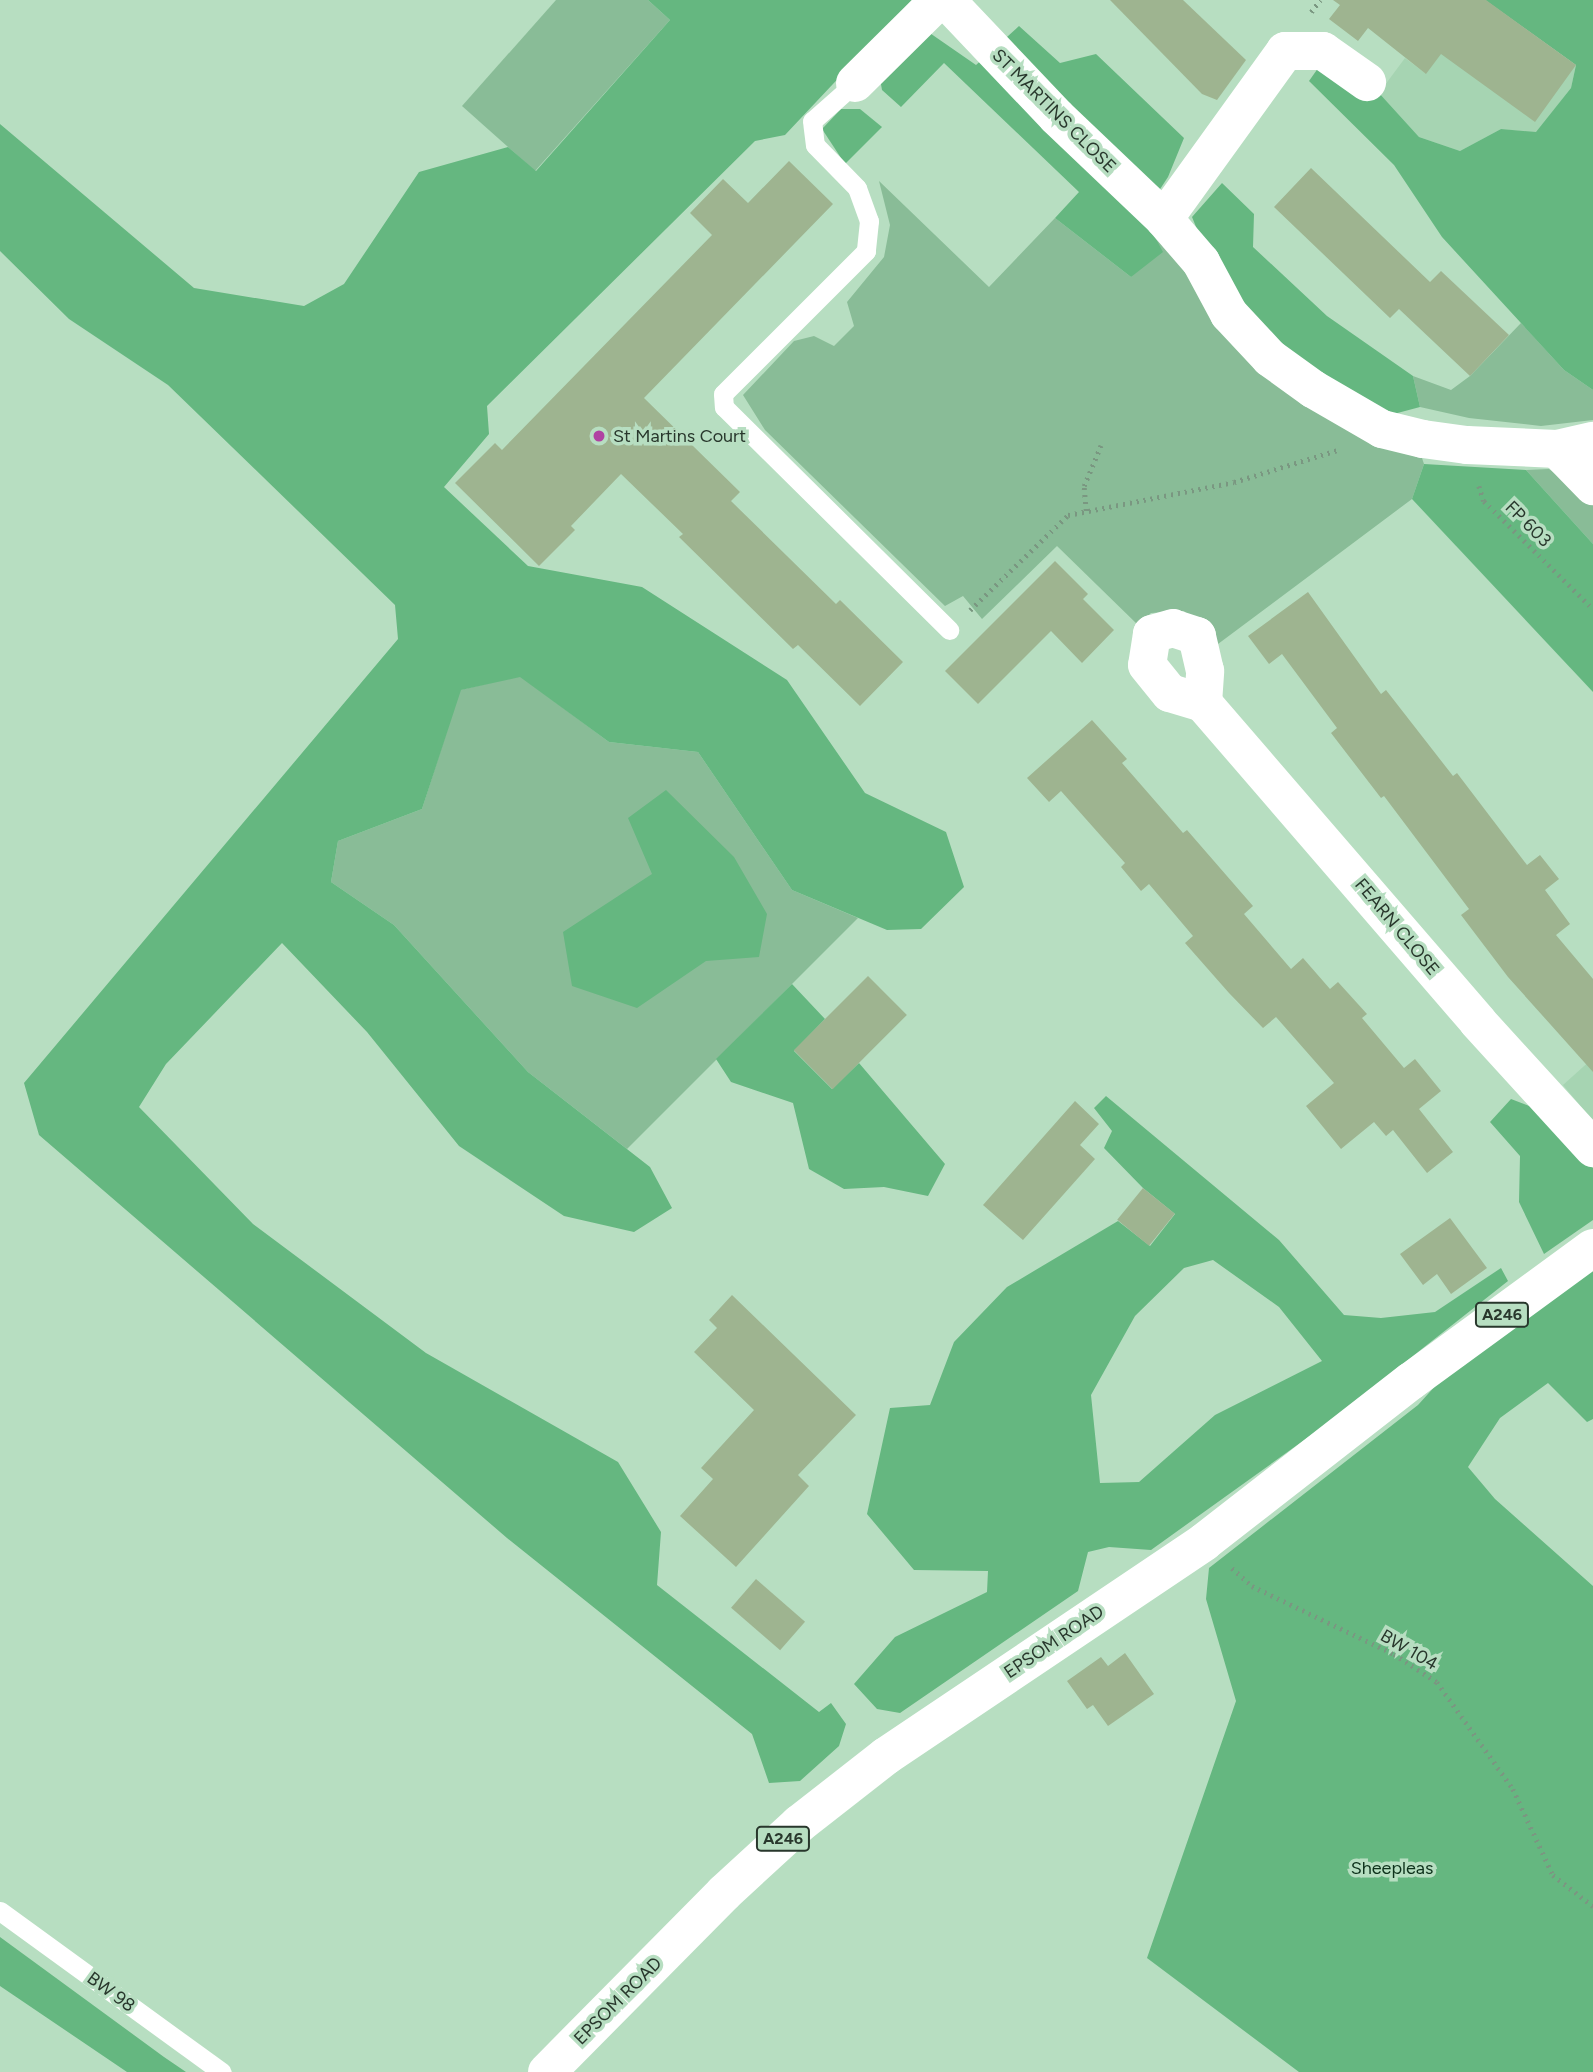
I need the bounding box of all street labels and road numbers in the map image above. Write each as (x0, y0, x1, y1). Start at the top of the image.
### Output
street label: ST MARTINS CLOSE (988, 45, 1120, 177)
street label: FP 603 (1501, 497, 1555, 551)
street label: FEARN CLOSE (1350, 874, 1444, 980)
road number: A246 (1474, 1302, 1530, 1328)
street label: EPSOM ROAD (1000, 1601, 1108, 1683)
street label: BW 104 (1376, 1625, 1442, 1675)
road number: A246 (755, 1826, 811, 1852)
street label: EPSOM ROAD (570, 1953, 666, 2049)
street label: BW 98 (83, 1967, 139, 2017)

